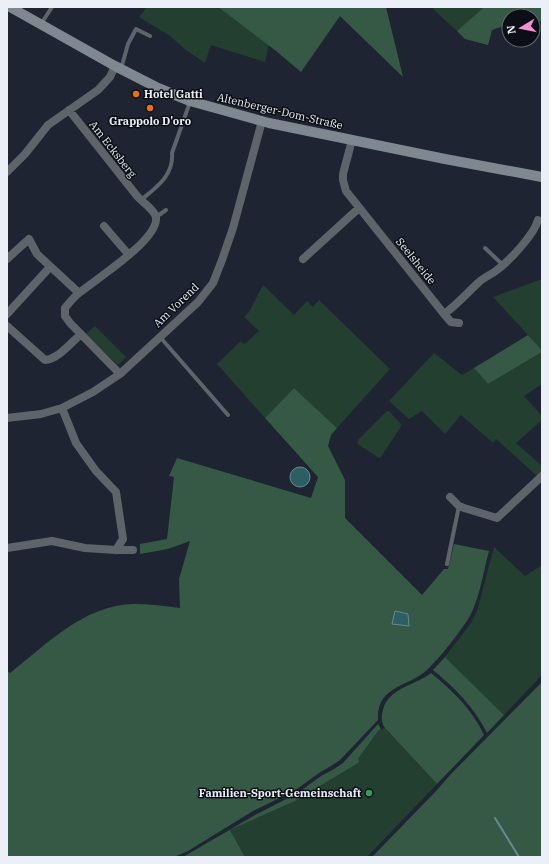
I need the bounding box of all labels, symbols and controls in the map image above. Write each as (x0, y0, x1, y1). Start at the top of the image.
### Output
north arrow (501, 8, 541, 48)
text: N (503, 24, 519, 35)
place label: Hotel Gatti (144, 87, 203, 101)
marker: Hotel Gatti (131, 89, 141, 99)
street label: Altenberger-Dom-Straße (216, 90, 344, 132)
marker: Grappolo D'oro (145, 103, 155, 113)
place label: Grappolo D'oro (109, 114, 191, 128)
street label: Am Ecksberg (86, 118, 140, 180)
street label: Seelsheide (393, 235, 439, 287)
street label: Am Vorend (150, 280, 202, 330)
place label: Familien-Sport-Gemeinschaft (199, 786, 361, 800)
marker: Familien-Sport-Gemeinschaft (364, 788, 374, 798)

